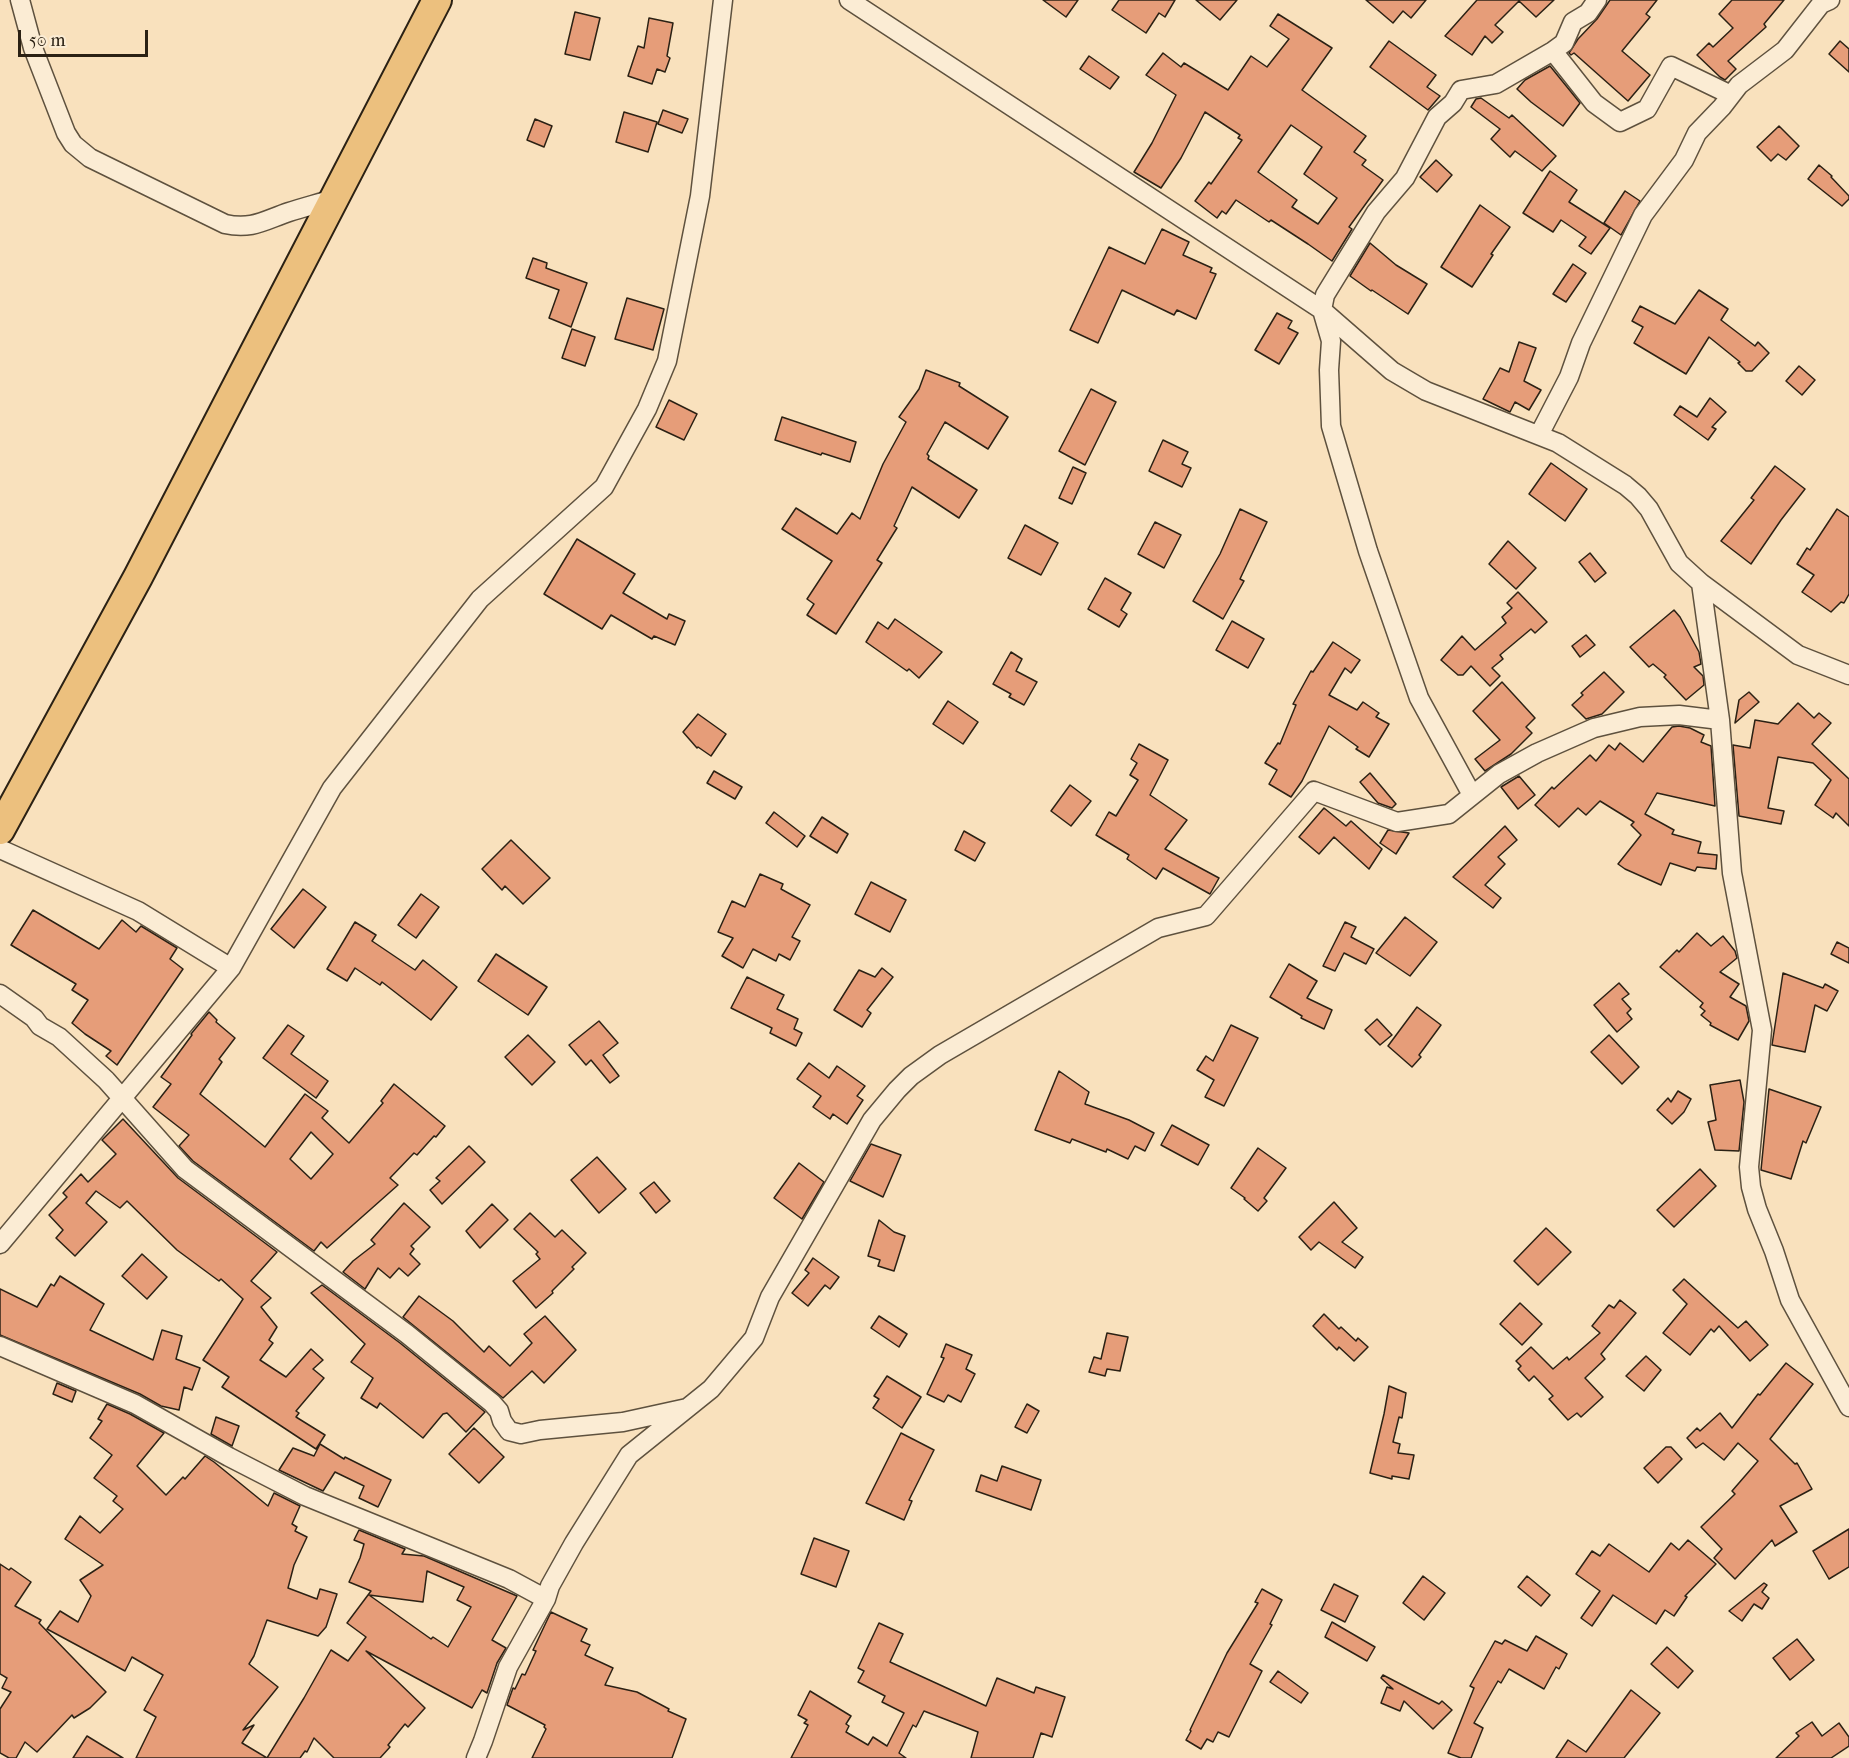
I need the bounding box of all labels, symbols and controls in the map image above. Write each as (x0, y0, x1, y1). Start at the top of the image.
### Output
scale bar (21, 18, 152, 56)
text: 50 m (29, 30, 65, 51)

